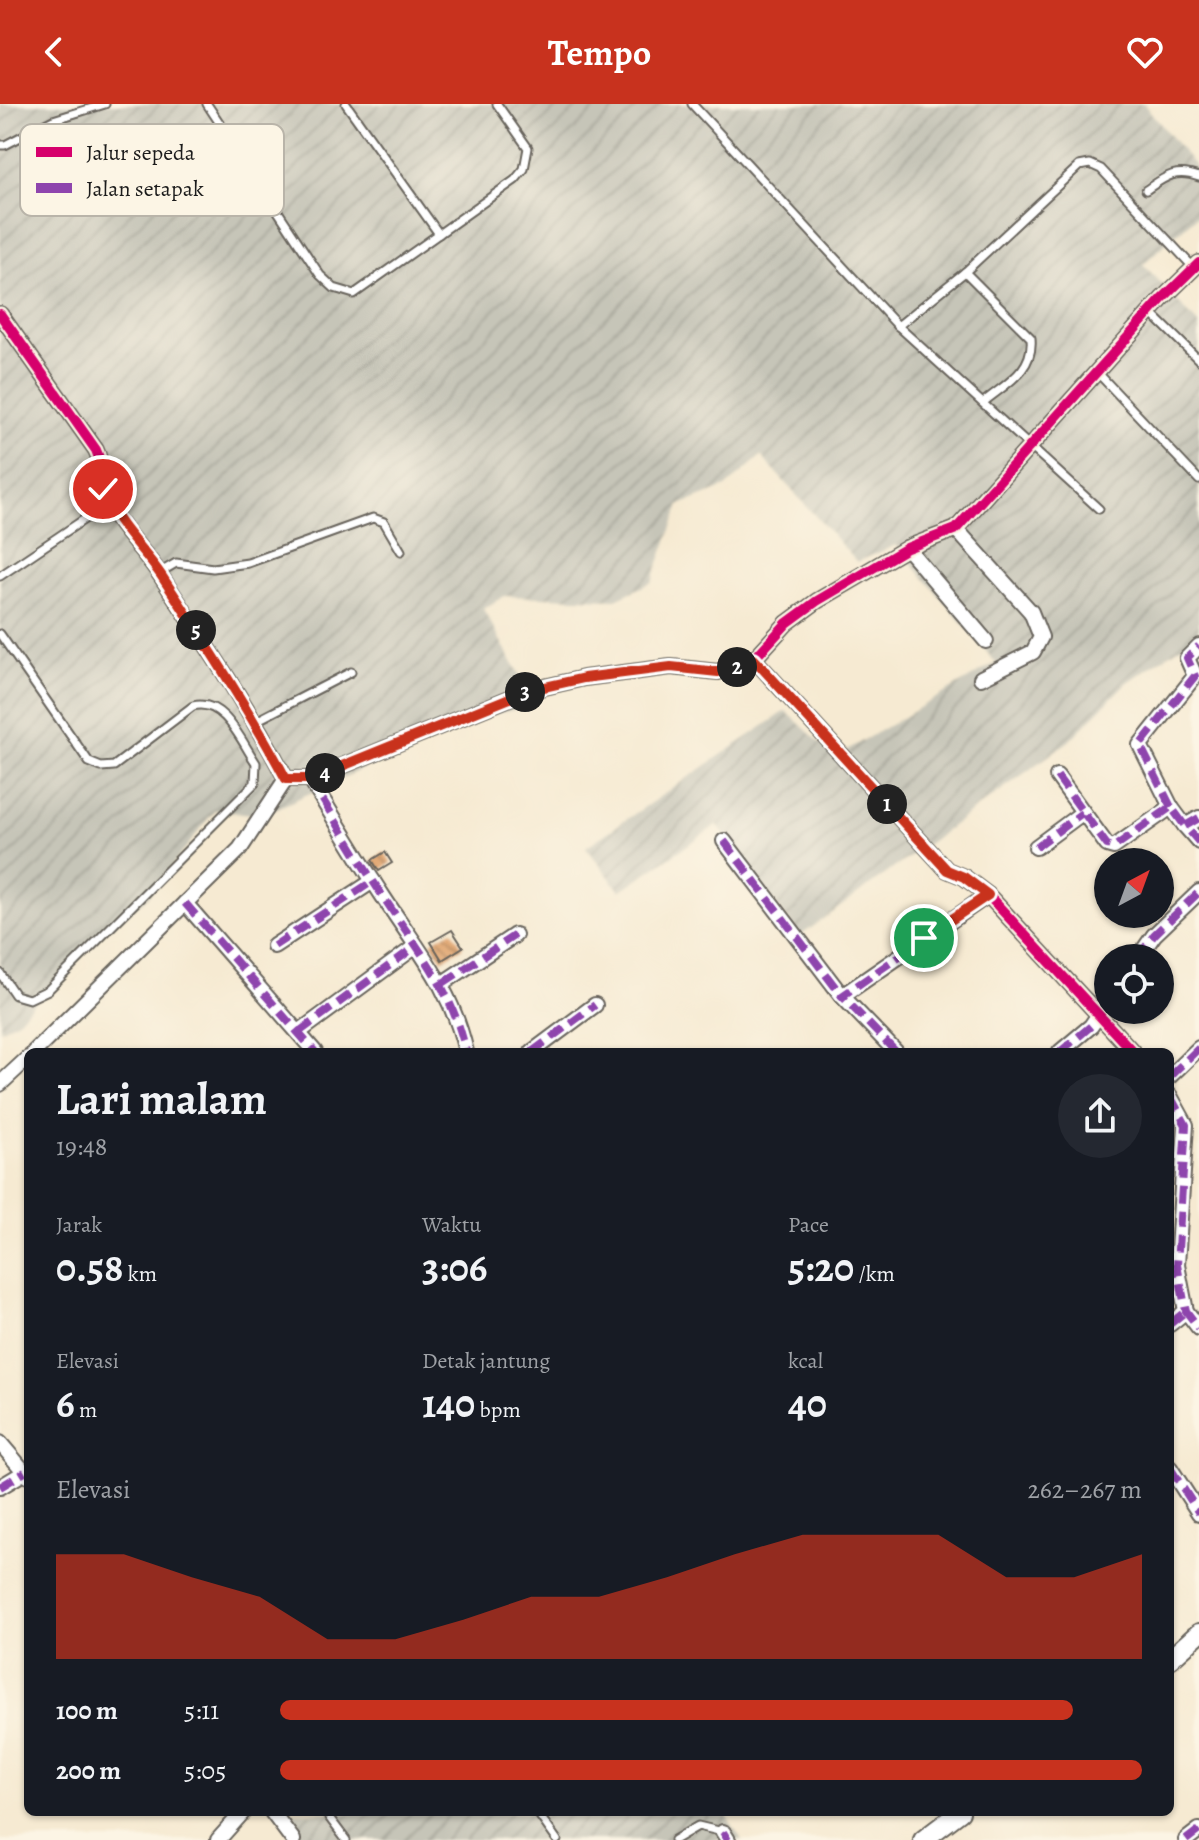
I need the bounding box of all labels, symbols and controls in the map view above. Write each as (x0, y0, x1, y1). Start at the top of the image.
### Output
text: Tempo (548, 28, 651, 77)
icon: back (32, 30, 76, 74)
icon: heart (1123, 30, 1167, 74)
legend (20, 124, 284, 216)
text: Jalur sepeda (86, 138, 196, 168)
text: Jalan setapak (86, 174, 204, 204)
pin (69, 455, 137, 523)
icon: check (81, 467, 125, 511)
pin: 5 (176, 610, 216, 650)
text: 5 (191, 615, 201, 645)
pin: 2 (717, 647, 757, 687)
text: 2 (732, 652, 742, 682)
pin: 3 (505, 672, 545, 712)
text: 3 (520, 677, 530, 707)
pin: 4 (305, 753, 345, 793)
text: 4 (320, 758, 330, 788)
pin: 1 (867, 784, 907, 824)
text: 1 (883, 789, 891, 819)
north arrow (1094, 848, 1174, 928)
map controls (1094, 848, 1174, 1024)
pin (890, 904, 958, 972)
icon: arrive (902, 916, 946, 960)
button: locate (1094, 944, 1174, 1024)
text: Lari malam (56, 1069, 267, 1129)
button: share (1058, 1074, 1142, 1158)
text: 19:48 (56, 1129, 107, 1164)
text: Jarak (56, 1210, 102, 1240)
text: Waktu (422, 1210, 481, 1240)
text: Pace (788, 1210, 829, 1240)
text: 0.58 (56, 1240, 123, 1295)
text: 3:06 (422, 1240, 488, 1295)
text: 5:20 (788, 1240, 854, 1295)
text: km (123, 1259, 157, 1289)
text: /km (854, 1259, 895, 1289)
text: Elevasi (56, 1346, 119, 1376)
text: Detak jantung (422, 1346, 550, 1376)
text: kcal (788, 1346, 823, 1376)
text: 6 (56, 1376, 75, 1431)
text: 140 (422, 1376, 475, 1431)
text: 40 (788, 1376, 827, 1431)
text: m (75, 1395, 97, 1425)
text: bpm (475, 1395, 521, 1425)
text: Elevasi (56, 1472, 130, 1507)
text: 262–267 m (1027, 1472, 1142, 1507)
text: 100 m (56, 1693, 118, 1728)
text: 5:11 (184, 1693, 219, 1728)
text: 200 m (56, 1753, 121, 1788)
text: 5:05 (184, 1753, 226, 1788)

